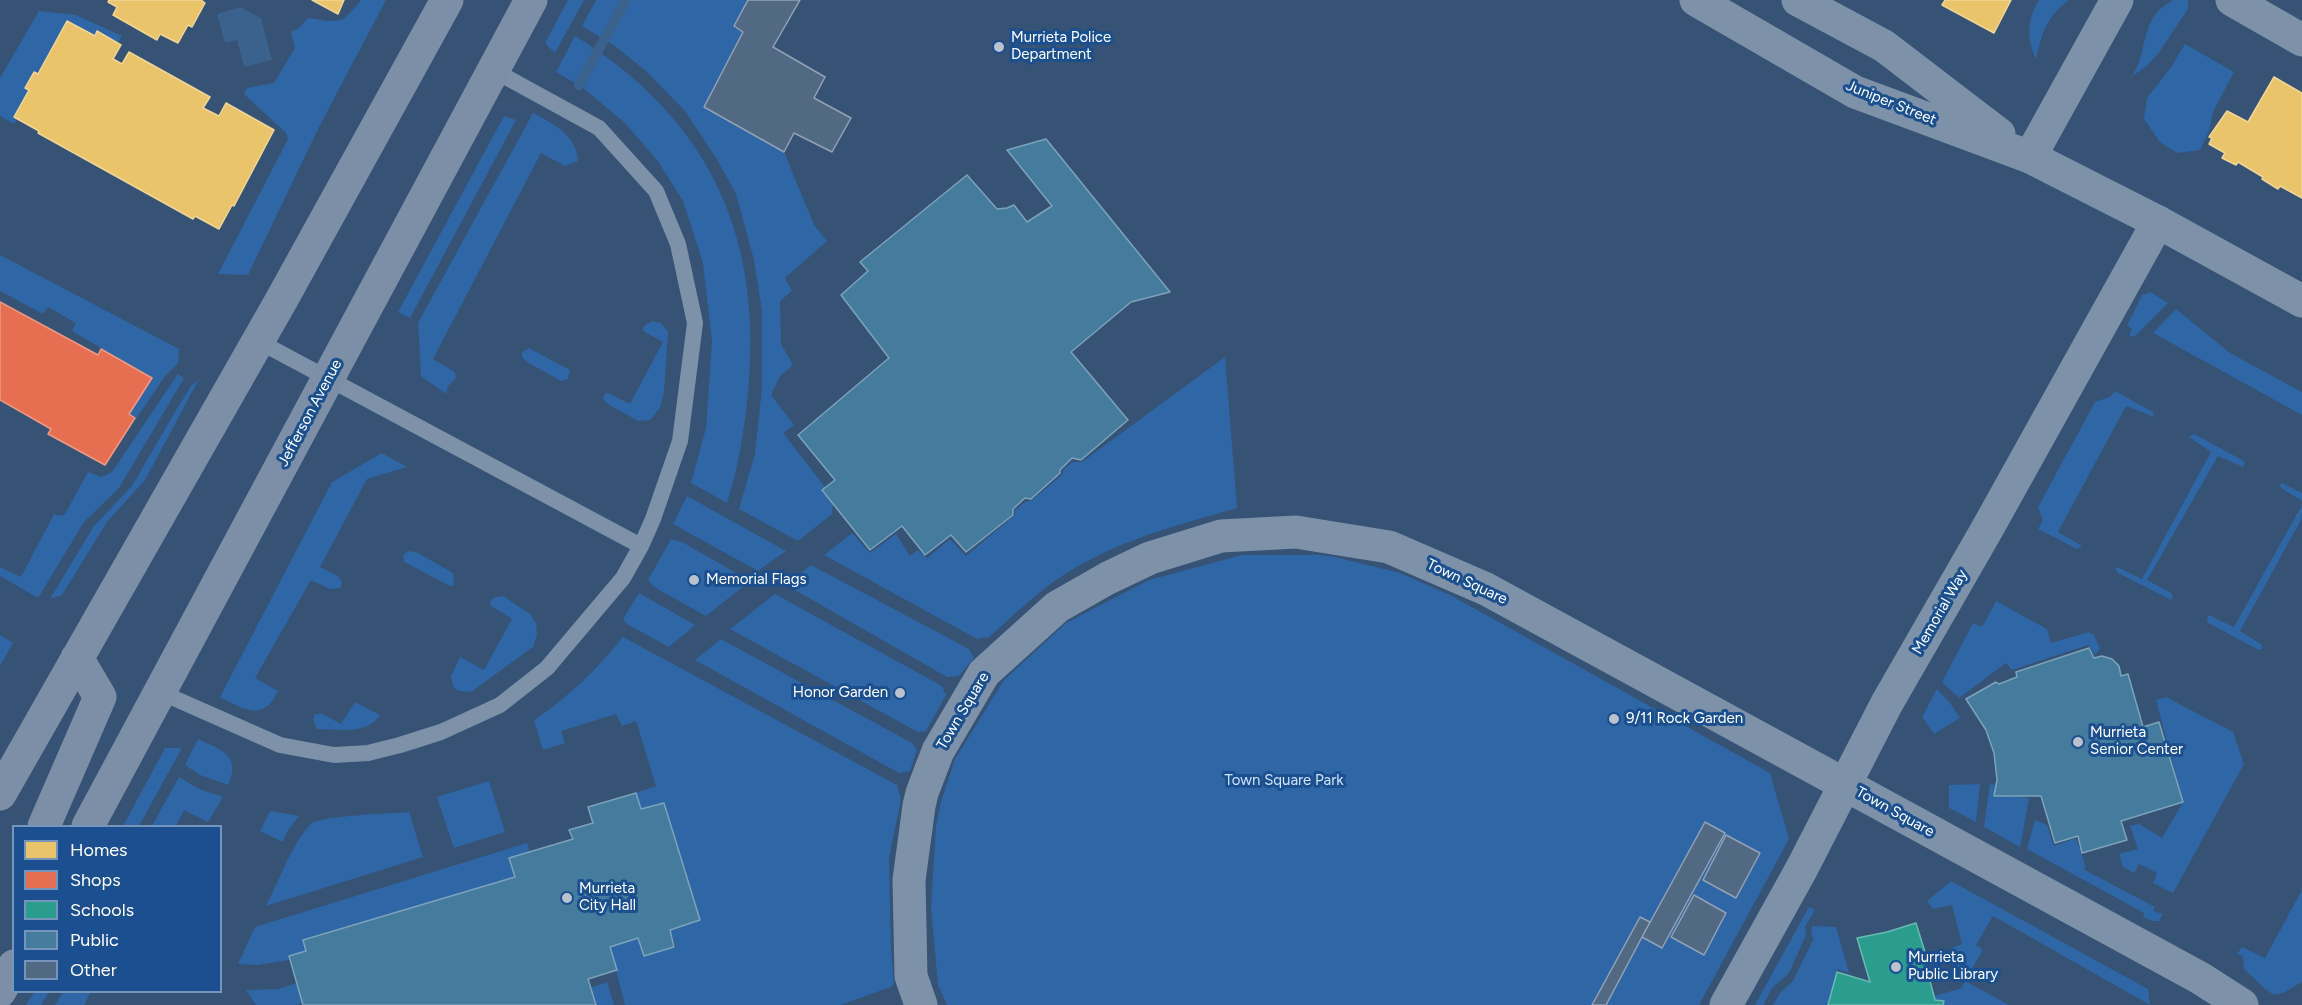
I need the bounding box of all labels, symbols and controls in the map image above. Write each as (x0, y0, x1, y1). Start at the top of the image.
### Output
place label: Murrieta Police Department (1011, 29, 1111, 64)
marker: Murrieta Police Department (992, 40, 1006, 54)
street label: Juniper Street (1843, 77, 1939, 129)
street label: Jefferson Avenue (274, 356, 346, 470)
street label: Town Square (1424, 555, 1510, 609)
street label: Memorial Way (1909, 566, 1971, 658)
place label: Memorial Flags (706, 571, 806, 589)
marker: Memorial Flags (687, 573, 701, 587)
street label: Town Square (933, 669, 993, 753)
place label: Honor Garden (793, 684, 888, 702)
marker: Honor Garden (893, 686, 907, 700)
place label: 9/11 Rock Garden (1626, 710, 1743, 728)
marker: 9/11 Rock Garden (1607, 712, 1621, 726)
place label: Murrieta Senior Center (2090, 724, 2183, 759)
marker: Murrieta Senior Center (2071, 735, 2085, 749)
park label: Town Square Park (1224, 772, 1344, 790)
street label: Town Square (1853, 783, 1937, 841)
legend (12, 825, 222, 993)
text: Homes (70, 839, 128, 861)
text: Shops (70, 869, 121, 891)
place label: Murrieta City Hall (579, 880, 636, 915)
marker: Murrieta City Hall (560, 891, 574, 905)
text: Schools (70, 899, 134, 921)
text: Public (70, 929, 119, 951)
place label: Murrieta Public Library (1908, 949, 1998, 984)
text: Other (70, 959, 117, 981)
marker: Murrieta Public Library (1889, 960, 1903, 974)

